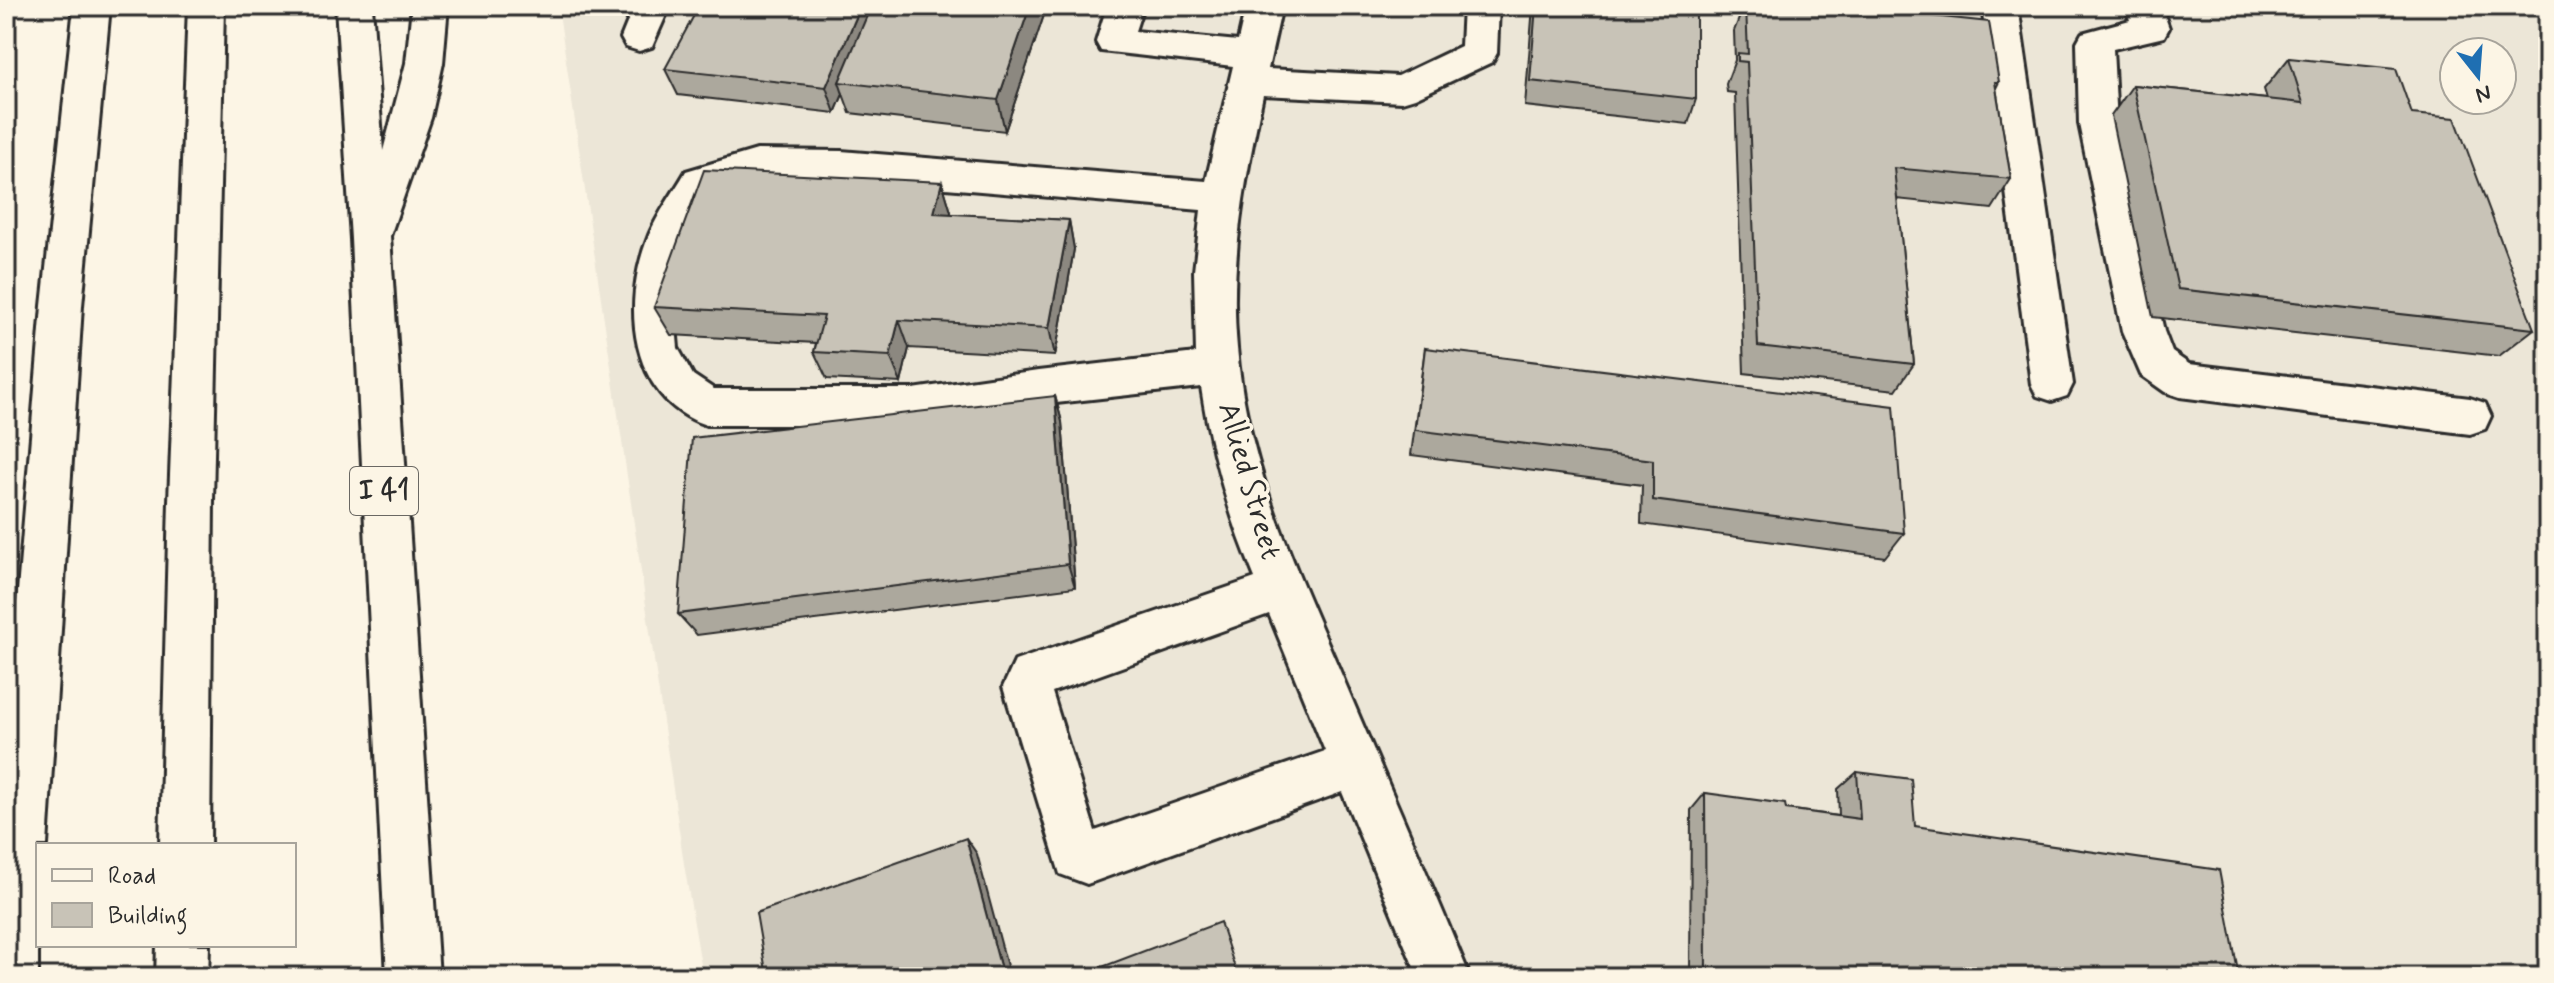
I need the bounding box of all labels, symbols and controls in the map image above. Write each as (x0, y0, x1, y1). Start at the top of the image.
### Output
north arrow (2438, 36, 2518, 116)
text: N (2472, 78, 2494, 109)
street label: Allied Street (1208, 398, 1290, 564)
road number: I 41 (350, 467, 418, 515)
legend (36, 843, 296, 947)
text: Road (108, 861, 156, 892)
text: Building (108, 901, 188, 935)

